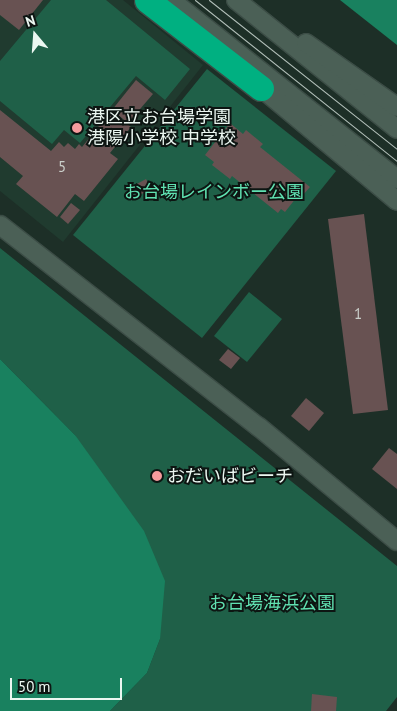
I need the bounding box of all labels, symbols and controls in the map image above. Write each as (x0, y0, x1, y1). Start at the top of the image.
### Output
north arrow (10, 10, 60, 60)
text: N (23, 11, 38, 31)
place label: 港区立お台場学園 港陽小学校 中学校 (87, 107, 236, 150)
marker: 港区立お台場学園 港陽小学校 中学校 (71, 122, 83, 134)
house number: 5 (58, 158, 66, 176)
park label: お台場レインボー公園 (124, 181, 304, 203)
house number: 1 (354, 305, 362, 323)
place label: おだいばビーチ (167, 465, 293, 487)
marker: おだいばビーチ (151, 470, 163, 482)
park label: お台場海浜公園 (209, 592, 335, 614)
scale bar (12, 668, 125, 700)
text: 50 m (18, 677, 51, 696)

